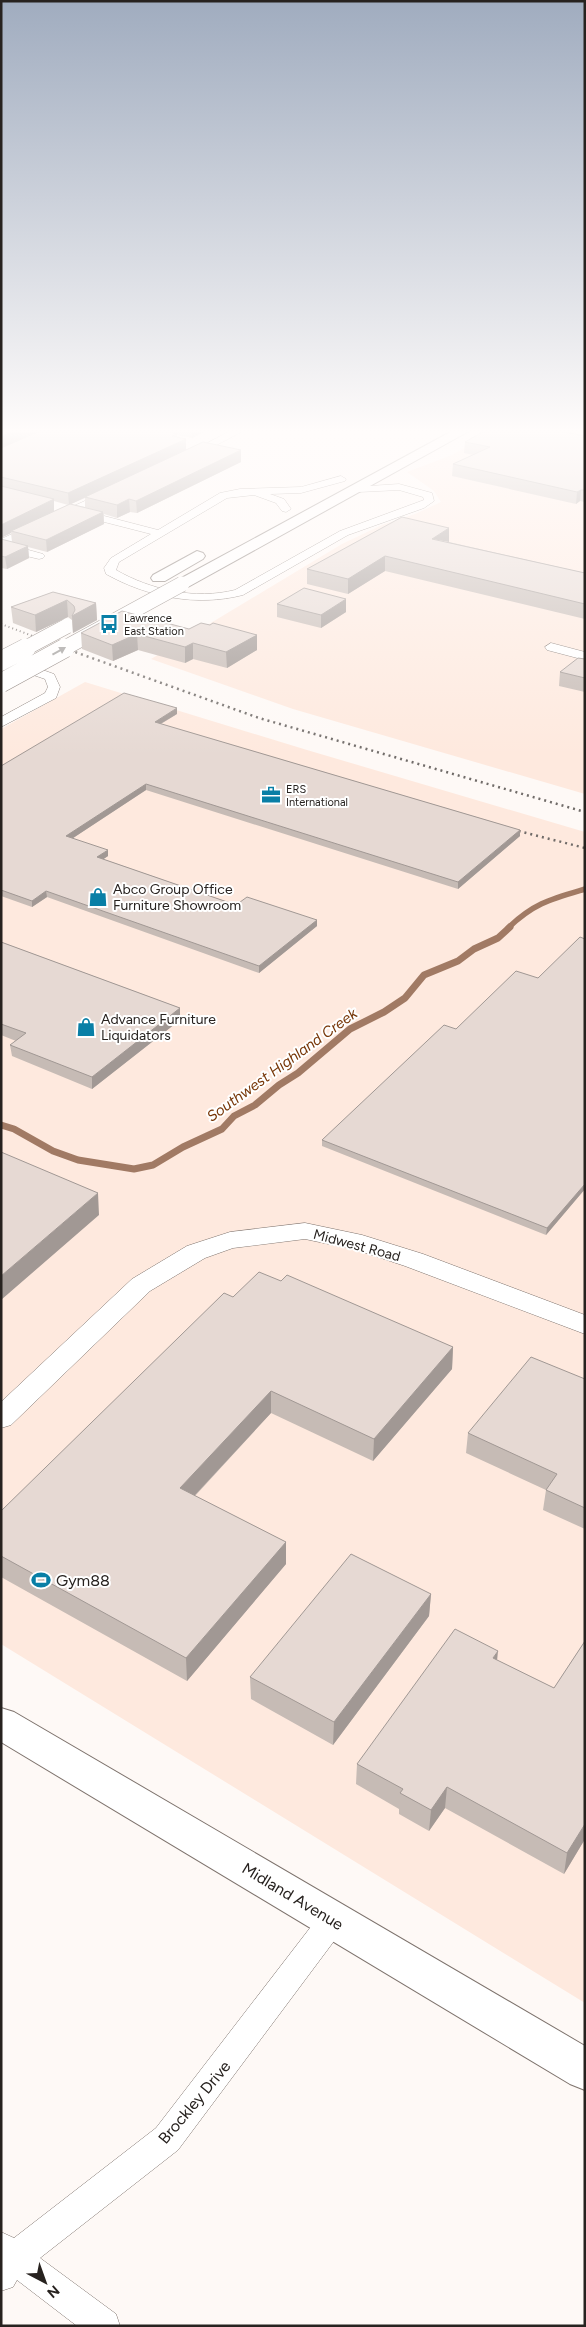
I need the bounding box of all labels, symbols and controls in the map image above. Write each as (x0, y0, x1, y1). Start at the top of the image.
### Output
place label: Lawrence East Station (124, 612, 184, 638)
bus stop icon: Lawrence East Station (98, 613, 120, 635)
one-way arrow (52, 647, 67, 655)
place label: ERS International (286, 783, 348, 809)
office icon: ERS International (260, 784, 282, 806)
place label: Abco Group Office Furniture Showroom (113, 881, 241, 914)
shop icon: Abco Group Office Furniture Showroom (87, 886, 109, 908)
water label: Southwest Highland Creek (203, 1004, 361, 1126)
place label: Advance Furniture Liquidators (101, 1011, 216, 1044)
shop icon: Advance Furniture Liquidators (75, 1016, 97, 1038)
street label: Midwest Road (312, 1226, 402, 1265)
sports icon: Gym88 (30, 1569, 52, 1591)
place label: Gym88 (56, 1571, 110, 1590)
street label: Midland Avenue (239, 1859, 347, 1934)
street label: Brockley Drive (154, 2057, 235, 2148)
north arrow (20, 2257, 70, 2307)
text: N (44, 2281, 63, 2301)

